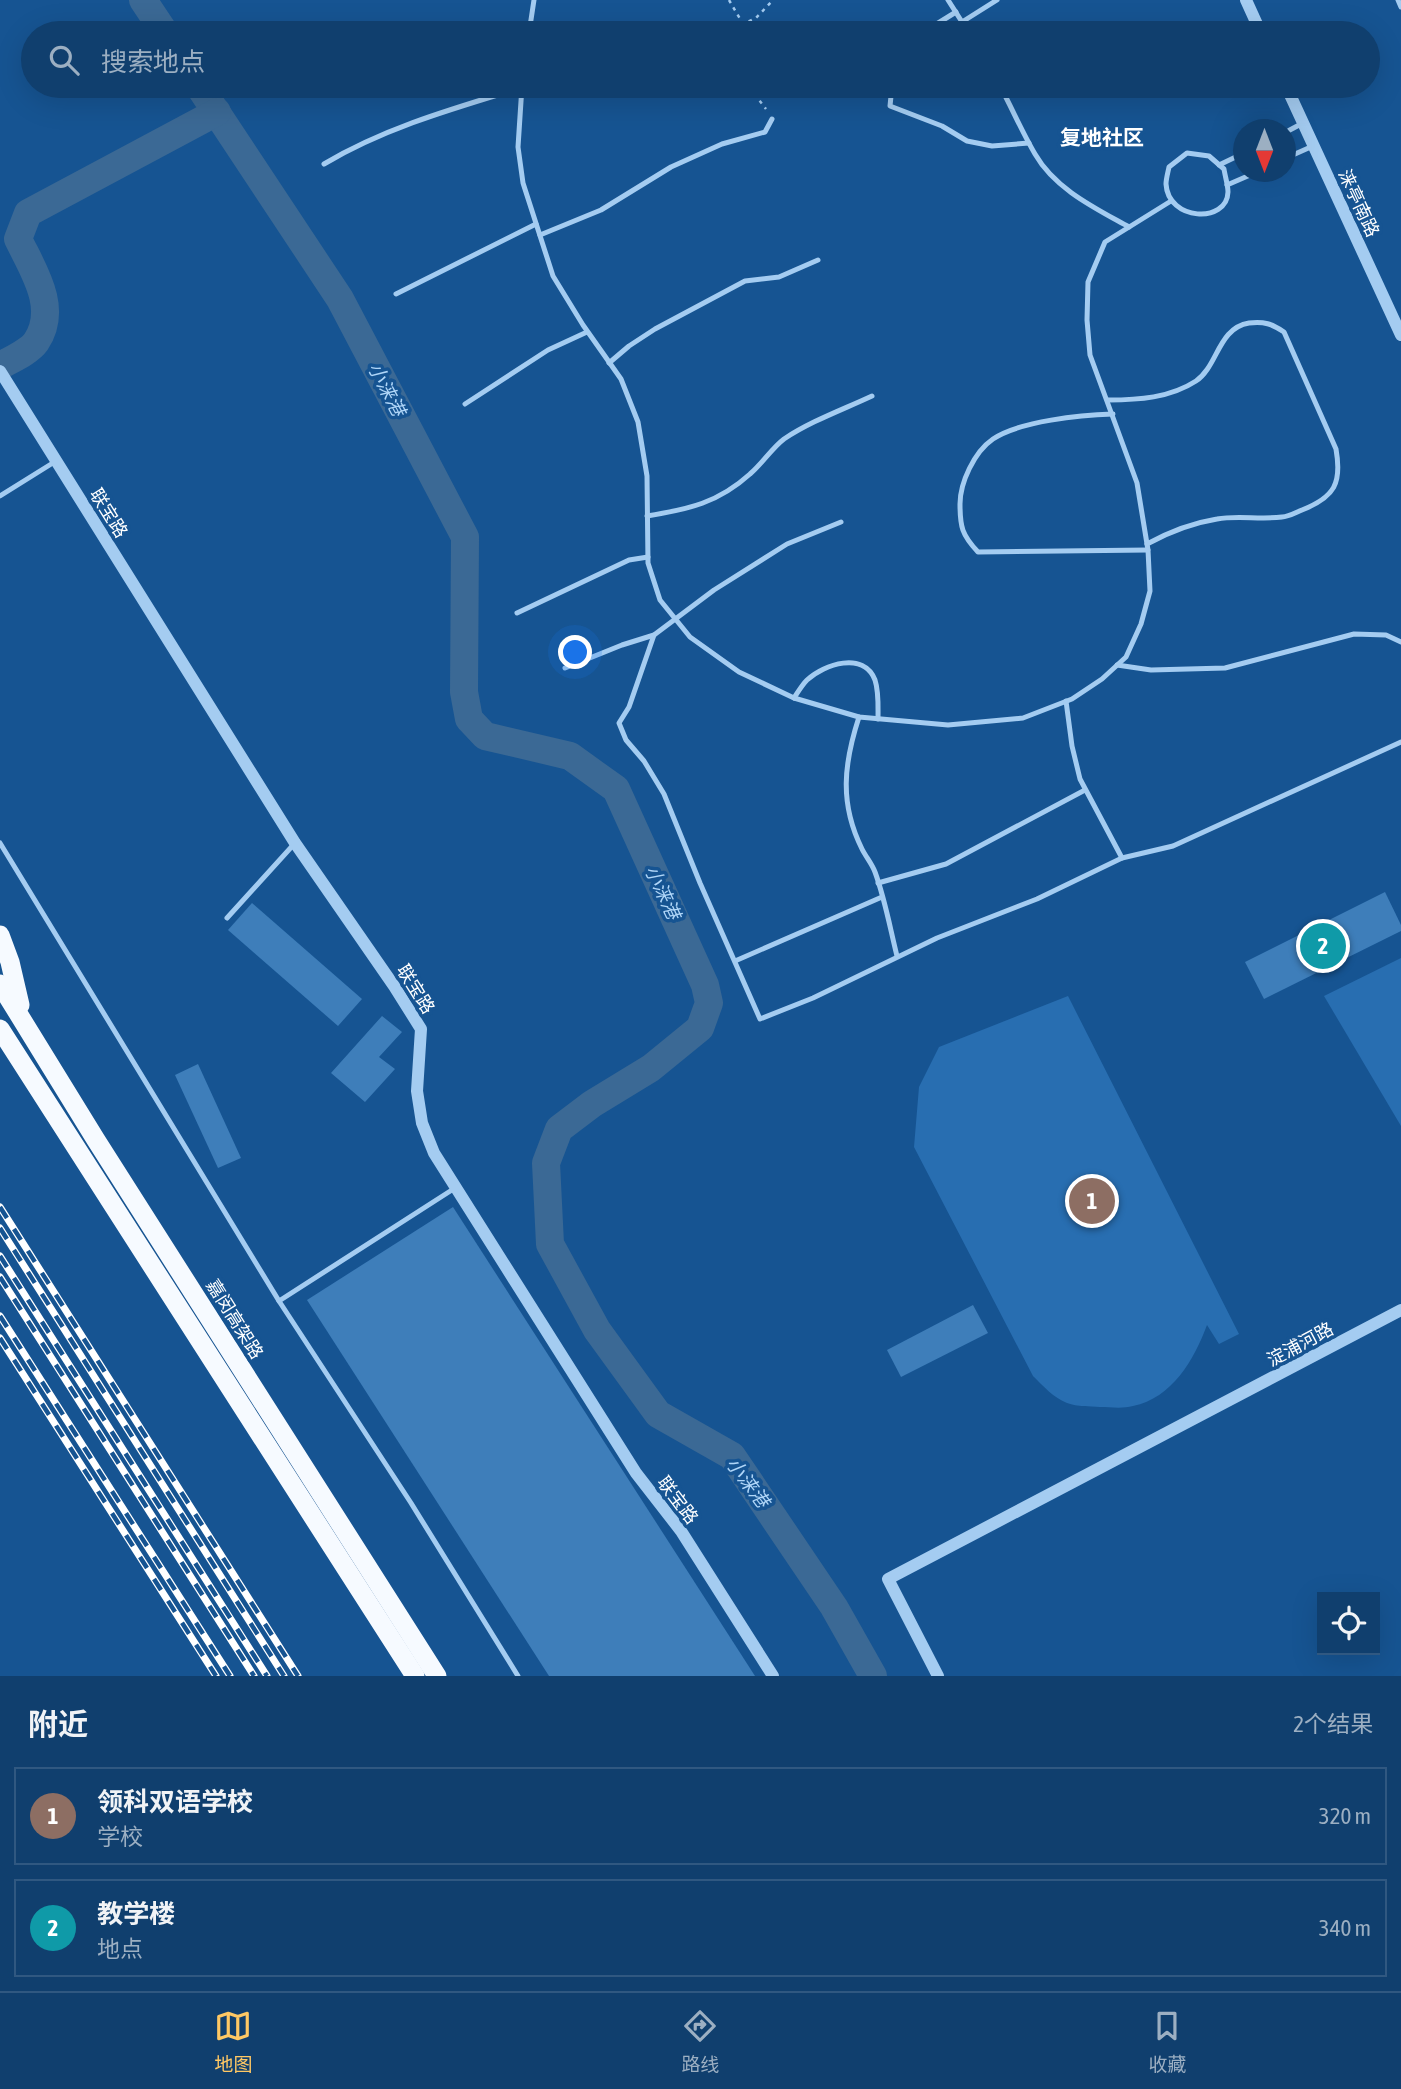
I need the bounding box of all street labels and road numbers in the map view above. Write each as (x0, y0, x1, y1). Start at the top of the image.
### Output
street label: 涞亭南路 (1334, 166, 1384, 240)
street label: 联宝路 (86, 485, 132, 541)
street label: 联宝路 (393, 961, 439, 1017)
street label: 嘉闵高架路 (202, 1275, 268, 1363)
street label: 淀浦河路 (1263, 1318, 1337, 1370)
street label: 联宝路 (653, 1472, 703, 1528)

